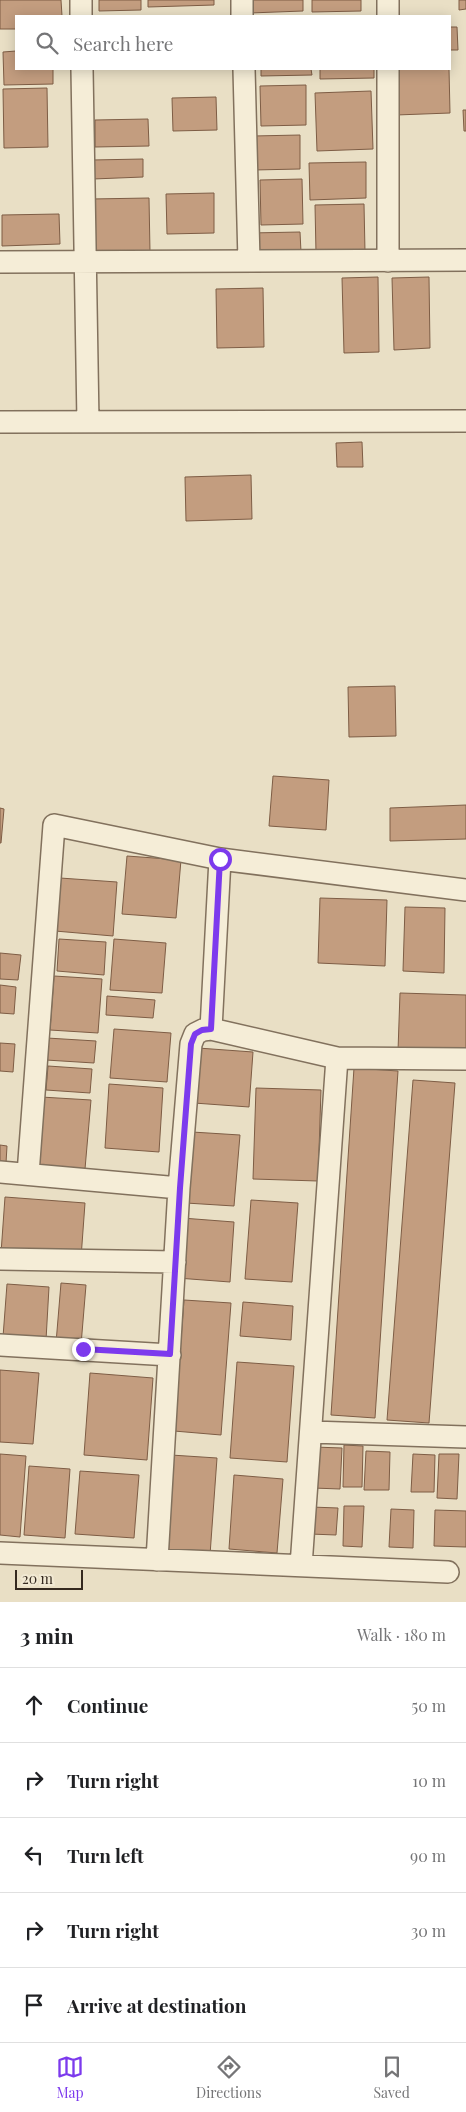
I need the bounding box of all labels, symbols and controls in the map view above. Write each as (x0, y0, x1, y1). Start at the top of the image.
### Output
search box (15, 15, 451, 70)
icon: search (33, 29, 61, 57)
text: Search here (73, 30, 173, 56)
route start (209, 848, 232, 871)
route end (72, 1338, 95, 1361)
scale bar (15, 1567, 82, 1590)
text: 20 m (22, 1569, 53, 1588)
text: 3 min (20, 1621, 74, 1649)
text: Walk · 180 m (357, 1624, 446, 1645)
icon: ahead (20, 1691, 48, 1719)
text: Continue (67, 1692, 148, 1718)
text: 50 m (412, 1695, 446, 1716)
icon: right (20, 1766, 48, 1794)
text: Turn right (67, 1767, 159, 1793)
text: 10 m (412, 1770, 446, 1791)
icon: left (20, 1841, 48, 1869)
text: Turn left (67, 1842, 144, 1868)
text: 90 m (410, 1845, 446, 1866)
icon: right (20, 1916, 48, 1944)
text: Turn right (67, 1917, 159, 1943)
text: 30 m (411, 1920, 446, 1941)
icon: arrive (20, 1991, 48, 2019)
text: Arrive at destination (67, 1992, 247, 2018)
tab: Map (56, 2053, 84, 2102)
tab: Directions (196, 2053, 261, 2102)
tab: Saved (374, 2053, 410, 2102)

